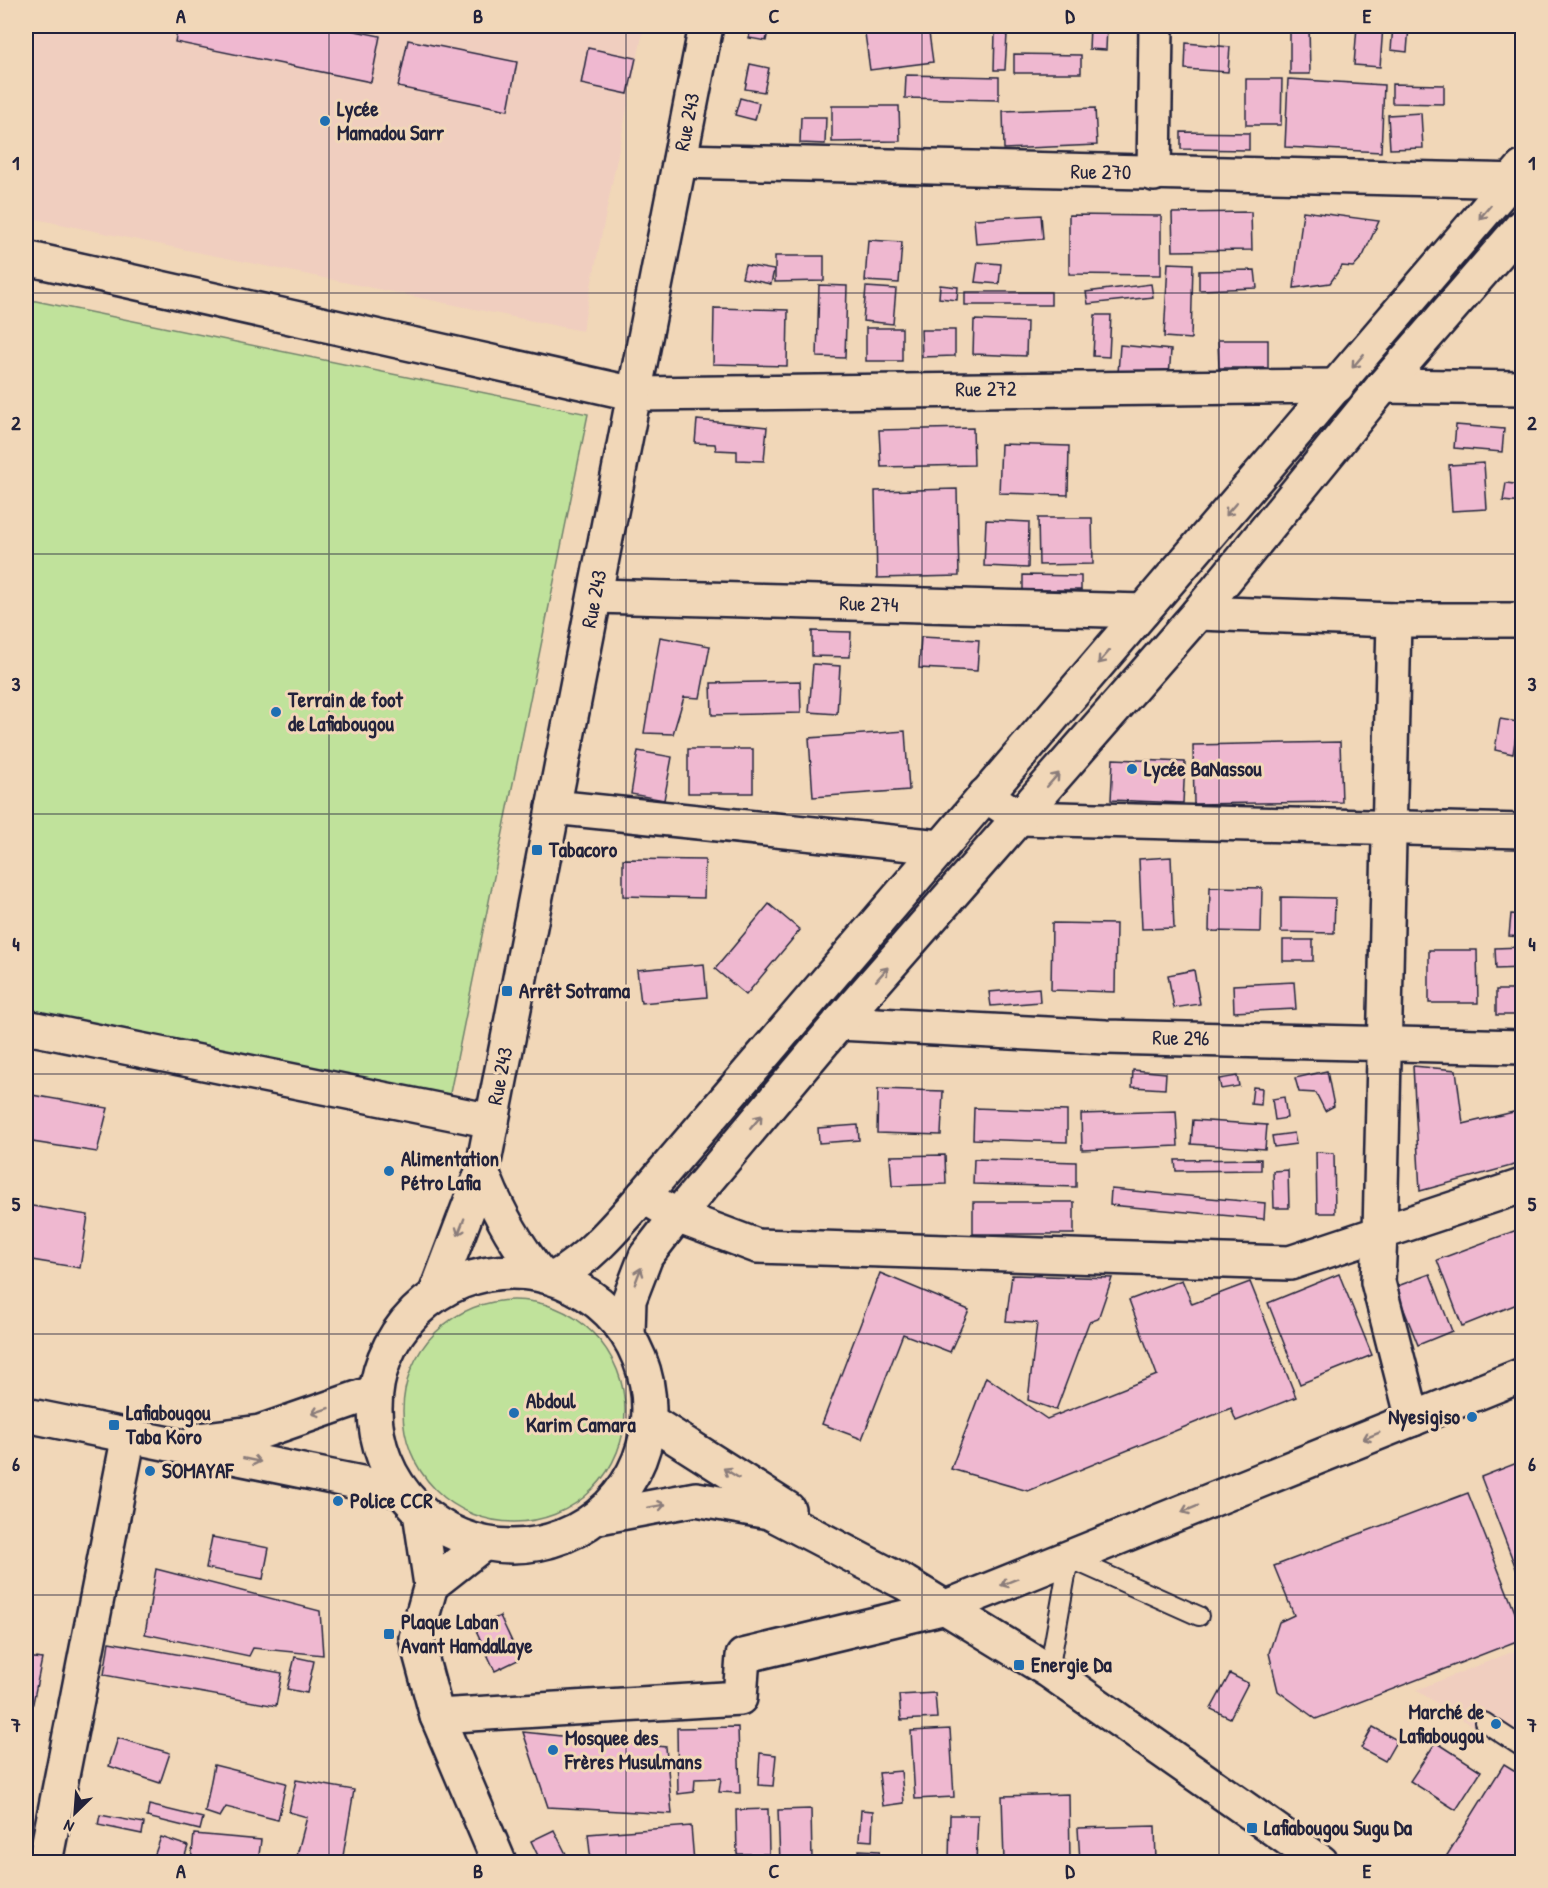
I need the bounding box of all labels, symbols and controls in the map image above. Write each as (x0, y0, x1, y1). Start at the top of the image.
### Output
text: A (176, 2, 186, 29)
text: B (473, 2, 483, 29)
text: C (769, 2, 780, 29)
text: D (1065, 2, 1075, 29)
text: E (1363, 2, 1372, 29)
street label: Rue 243 (667, 91, 706, 153)
place label: Lycée Mamadou Sarr (337, 94, 445, 147)
marker: Lycée Mamadou Sarr (318, 114, 332, 128)
text: 1 (12, 149, 20, 176)
text: 1 (1528, 149, 1536, 176)
street label: Rue 270 (1070, 156, 1132, 187)
one-way arrow (1478, 204, 1491, 220)
one-way arrow (1351, 353, 1365, 368)
street label: Rue 272 (955, 373, 1017, 404)
text: 2 (11, 409, 21, 436)
text: 2 (1527, 409, 1537, 436)
one-way arrow (1224, 501, 1238, 516)
street label: Rue 243 (574, 568, 613, 630)
street label: Rue 274 (839, 588, 899, 619)
one-way arrow (1097, 649, 1111, 664)
text: 3 (12, 670, 21, 697)
text: 3 (1528, 670, 1537, 697)
place label: Terrain de foot de Lafiabougou (287, 685, 403, 739)
marker: Terrain de foot de Lafiabougou (269, 705, 283, 719)
place label: Lycée BaNassou (1144, 754, 1262, 784)
marker: Lycée BaNassou (1125, 762, 1139, 776)
one-way arrow (1046, 773, 1060, 788)
place label: Tabacoro (548, 835, 618, 864)
marker: Tabacoro (530, 843, 544, 857)
text: 4 (12, 930, 20, 957)
text: 4 (1528, 930, 1536, 957)
one-way arrow (875, 967, 889, 982)
place label: Arrêt Sotrama (519, 976, 631, 1005)
marker: Arrêt Sotrama (500, 984, 514, 998)
street label: Rue 296 (1152, 1023, 1210, 1052)
street label: Rue 243 (480, 1045, 519, 1107)
one-way arrow (749, 1115, 763, 1130)
place label: Alimentation Pétro Lafia (401, 1144, 499, 1197)
marker: Alimentation Pétro Lafia (382, 1164, 396, 1178)
text: 5 (12, 1190, 21, 1217)
text: 5 (1528, 1190, 1537, 1217)
one-way arrow (455, 1217, 466, 1236)
one-way arrow (633, 1268, 644, 1286)
place label: Abdoul Karim Camara (526, 1386, 636, 1439)
place label: Lafiabougou Taba Koro (125, 1398, 211, 1451)
place label: Nyesigiso (1388, 1402, 1461, 1432)
one-way arrow (311, 1406, 330, 1417)
marker: Abdoul Karim Camara (507, 1406, 521, 1420)
marker: Nyesigiso (1465, 1410, 1479, 1424)
marker: Lafiabougou Taba Koro (107, 1418, 121, 1432)
one-way arrow (1362, 1431, 1381, 1442)
text: 6 (12, 1450, 20, 1477)
text: 6 (1528, 1450, 1536, 1477)
one-way arrow (242, 1455, 262, 1466)
place label: SOMAYAF (162, 1456, 235, 1485)
marker: SOMAYAF (143, 1464, 157, 1478)
one-way arrow (724, 1467, 740, 1479)
place label: Police CCR (350, 1486, 433, 1515)
marker: Police CCR (331, 1494, 345, 1508)
one-way arrow (647, 1500, 666, 1511)
one-way arrow (1181, 1504, 1200, 1515)
one-way arrow (1000, 1577, 1019, 1588)
place label: Plaque Laban Avant Hamdallaye (401, 1607, 533, 1661)
marker: Plaque Laban Avant Hamdallaye (382, 1627, 396, 1641)
place label: Energie Da (1031, 1650, 1112, 1680)
marker: Energie Da (1012, 1658, 1026, 1672)
place label: Marché de Lafiabougou (1400, 1697, 1485, 1751)
text: 7 (10, 1711, 21, 1738)
text: 7 (1526, 1711, 1537, 1738)
marker: Marché de Lafiabougou (1489, 1717, 1503, 1731)
place label: Mosquee des Frères Musulmans (564, 1723, 702, 1776)
marker: Mosquee des Frères Musulmans (546, 1743, 560, 1757)
north arrow (45, 1783, 105, 1843)
place label: Lafiabougou Sugu Da (1264, 1813, 1413, 1843)
text: N (60, 1815, 77, 1838)
marker: Lafiabougou Sugu Da (1245, 1821, 1259, 1835)
text: A (176, 1857, 186, 1884)
text: B (473, 1857, 483, 1884)
text: C (769, 1857, 780, 1884)
text: D (1065, 1857, 1075, 1884)
text: E (1363, 1857, 1372, 1884)

